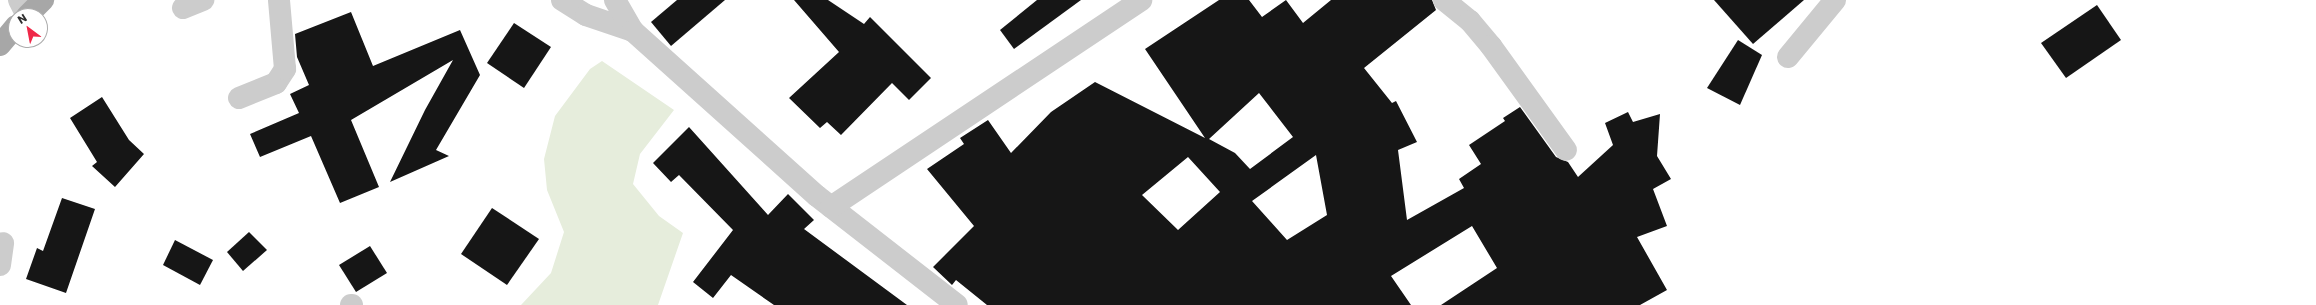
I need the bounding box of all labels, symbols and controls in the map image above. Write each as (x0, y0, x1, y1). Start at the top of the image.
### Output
north arrow (8, 8, 48, 48)
text: N (14, 10, 30, 28)

